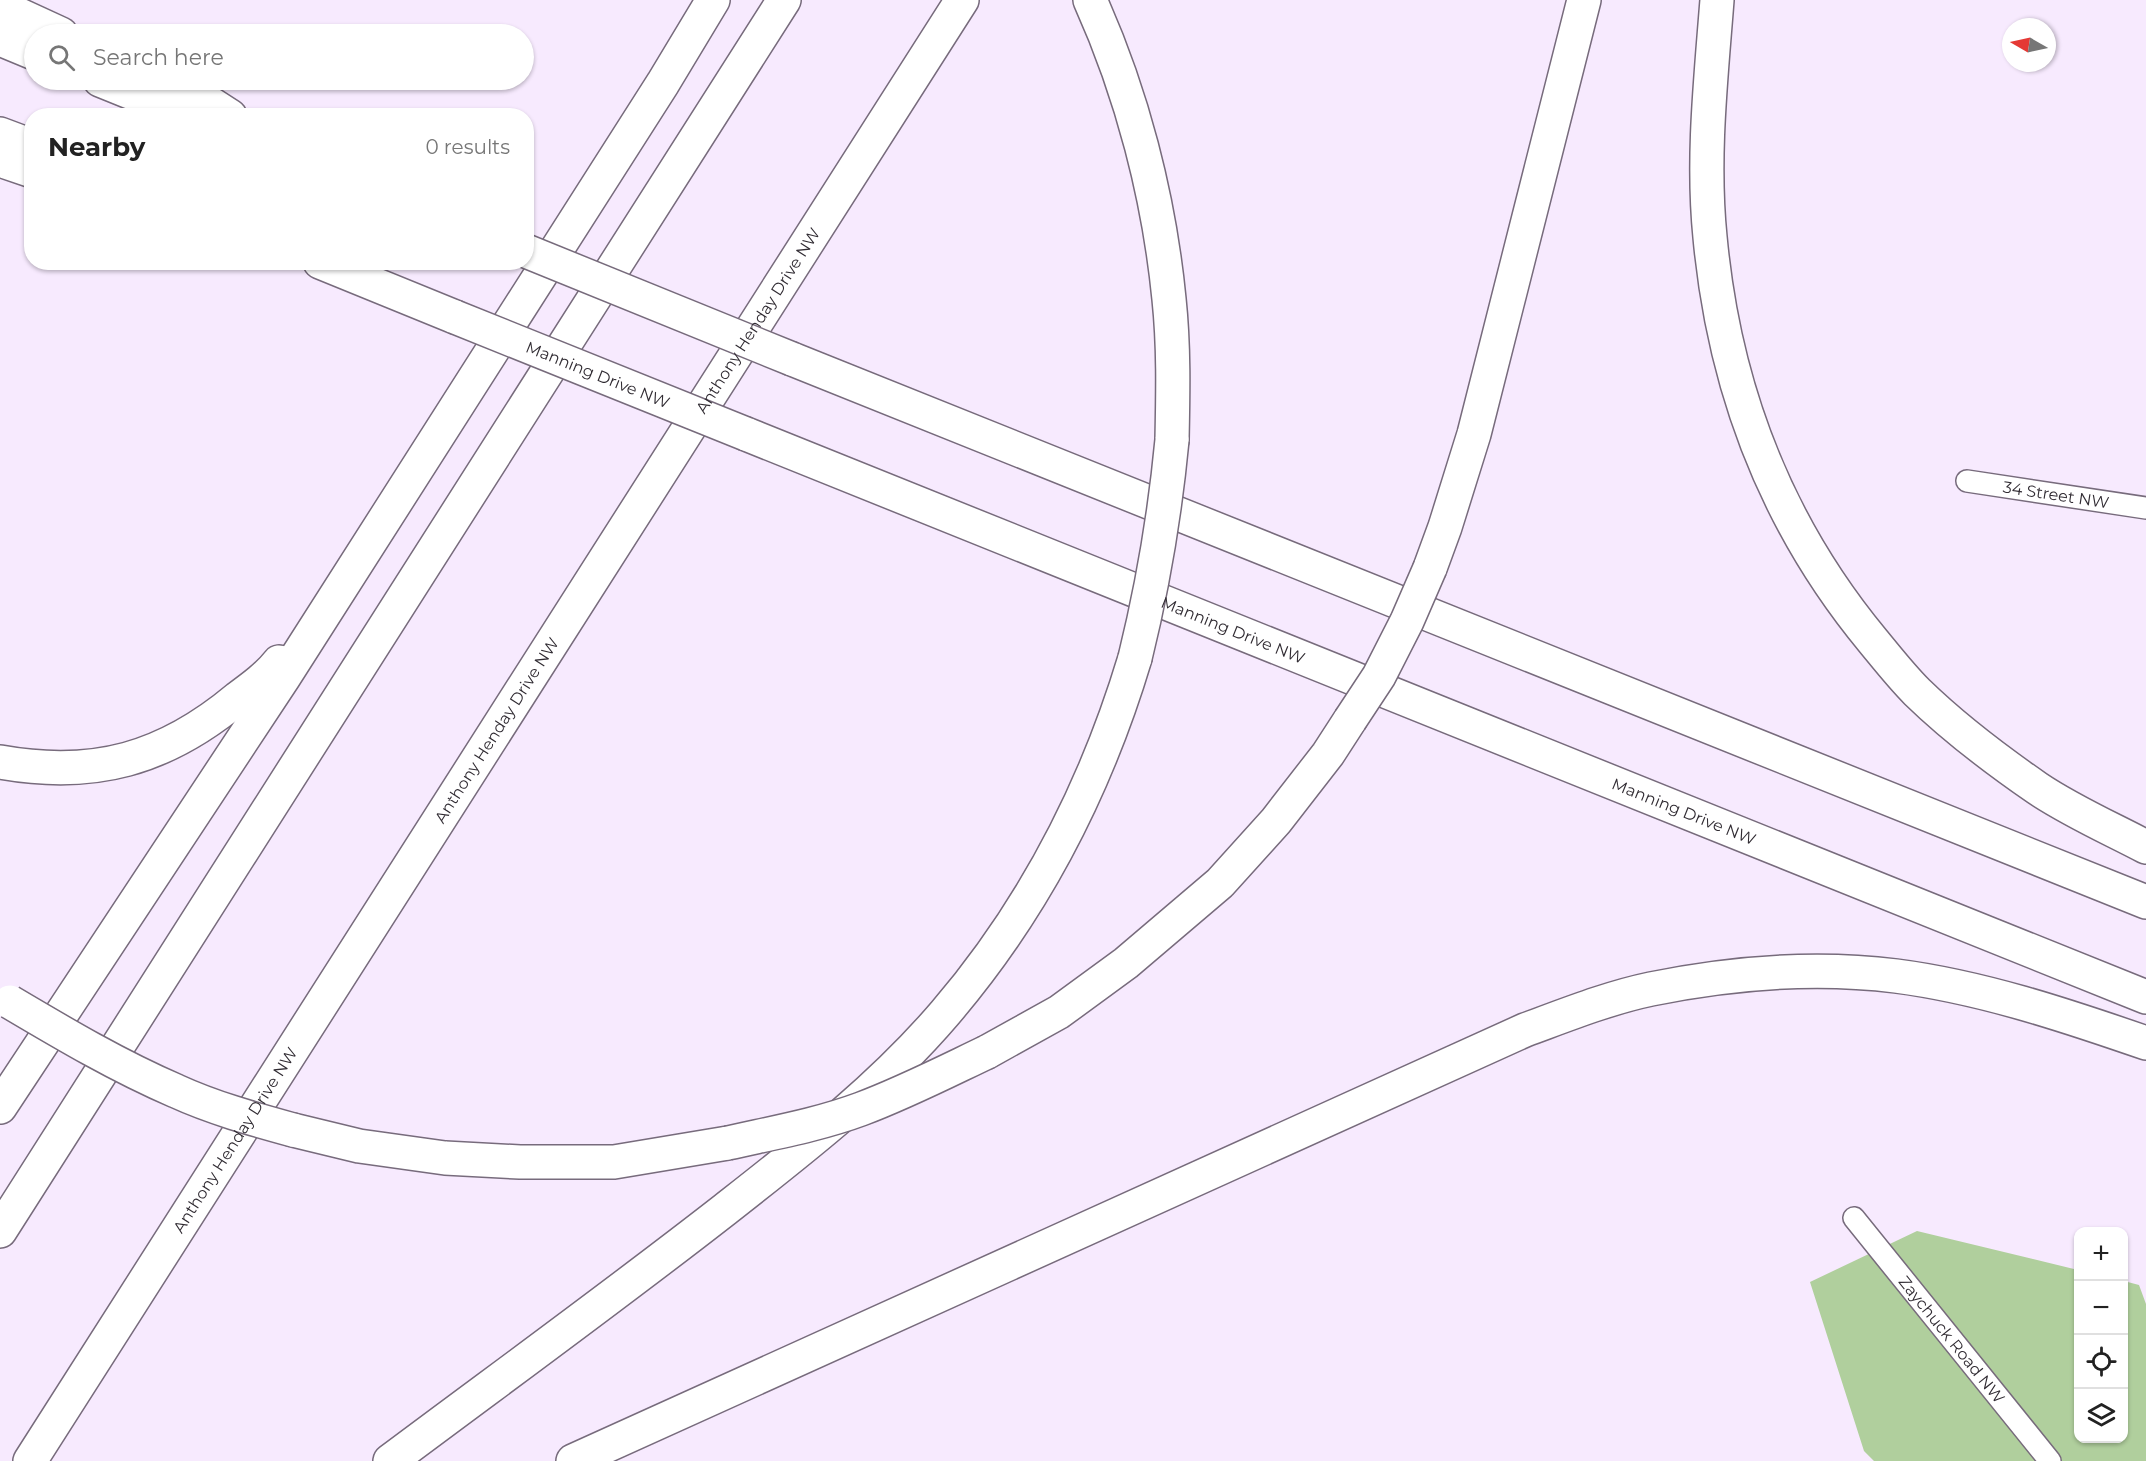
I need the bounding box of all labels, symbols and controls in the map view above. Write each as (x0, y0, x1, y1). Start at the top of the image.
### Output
north arrow (2002, 18, 2056, 72)
search box (24, 24, 534, 90)
icon: search (45, 41, 78, 74)
text: Search here (93, 44, 224, 71)
text: Nearby (48, 131, 145, 163)
text: 0 results (425, 135, 510, 159)
street label: Anthony Henday Drive NW (692, 224, 824, 417)
street label: Manning Drive NW (523, 337, 673, 412)
street label: 34 Street NW (2002, 477, 2111, 512)
street label: Manning Drive NW (1158, 592, 1308, 667)
street label: Anthony Henday Drive NW (430, 634, 563, 826)
street label: Manning Drive NW (1609, 774, 1759, 849)
street label: Anthony Henday Drive NW (169, 1043, 301, 1236)
map controls (2074, 1227, 2128, 1443)
button: + (2074, 1227, 2128, 1281)
street label: Zaychuck Road NW (1895, 1272, 2009, 1407)
button: − (2074, 1281, 2128, 1335)
button: locate (2074, 1335, 2128, 1389)
button: layers (2074, 1389, 2128, 1443)

